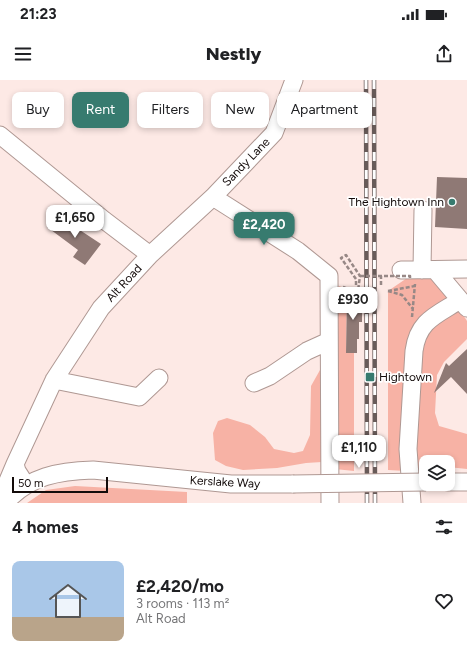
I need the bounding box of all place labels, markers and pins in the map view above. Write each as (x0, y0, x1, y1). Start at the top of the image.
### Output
place label: The Hightown Inn (349, 195, 444, 209)
marker: The Hightown Inn (447, 197, 457, 207)
pin: £1,650 (42, 205, 108, 239)
pin: £2,420 (231, 212, 297, 246)
pin: £930 (329, 287, 377, 321)
place label: Hightown (379, 370, 432, 384)
marker: Hightown (364, 371, 376, 383)
pin: £1,110 (326, 435, 392, 469)

